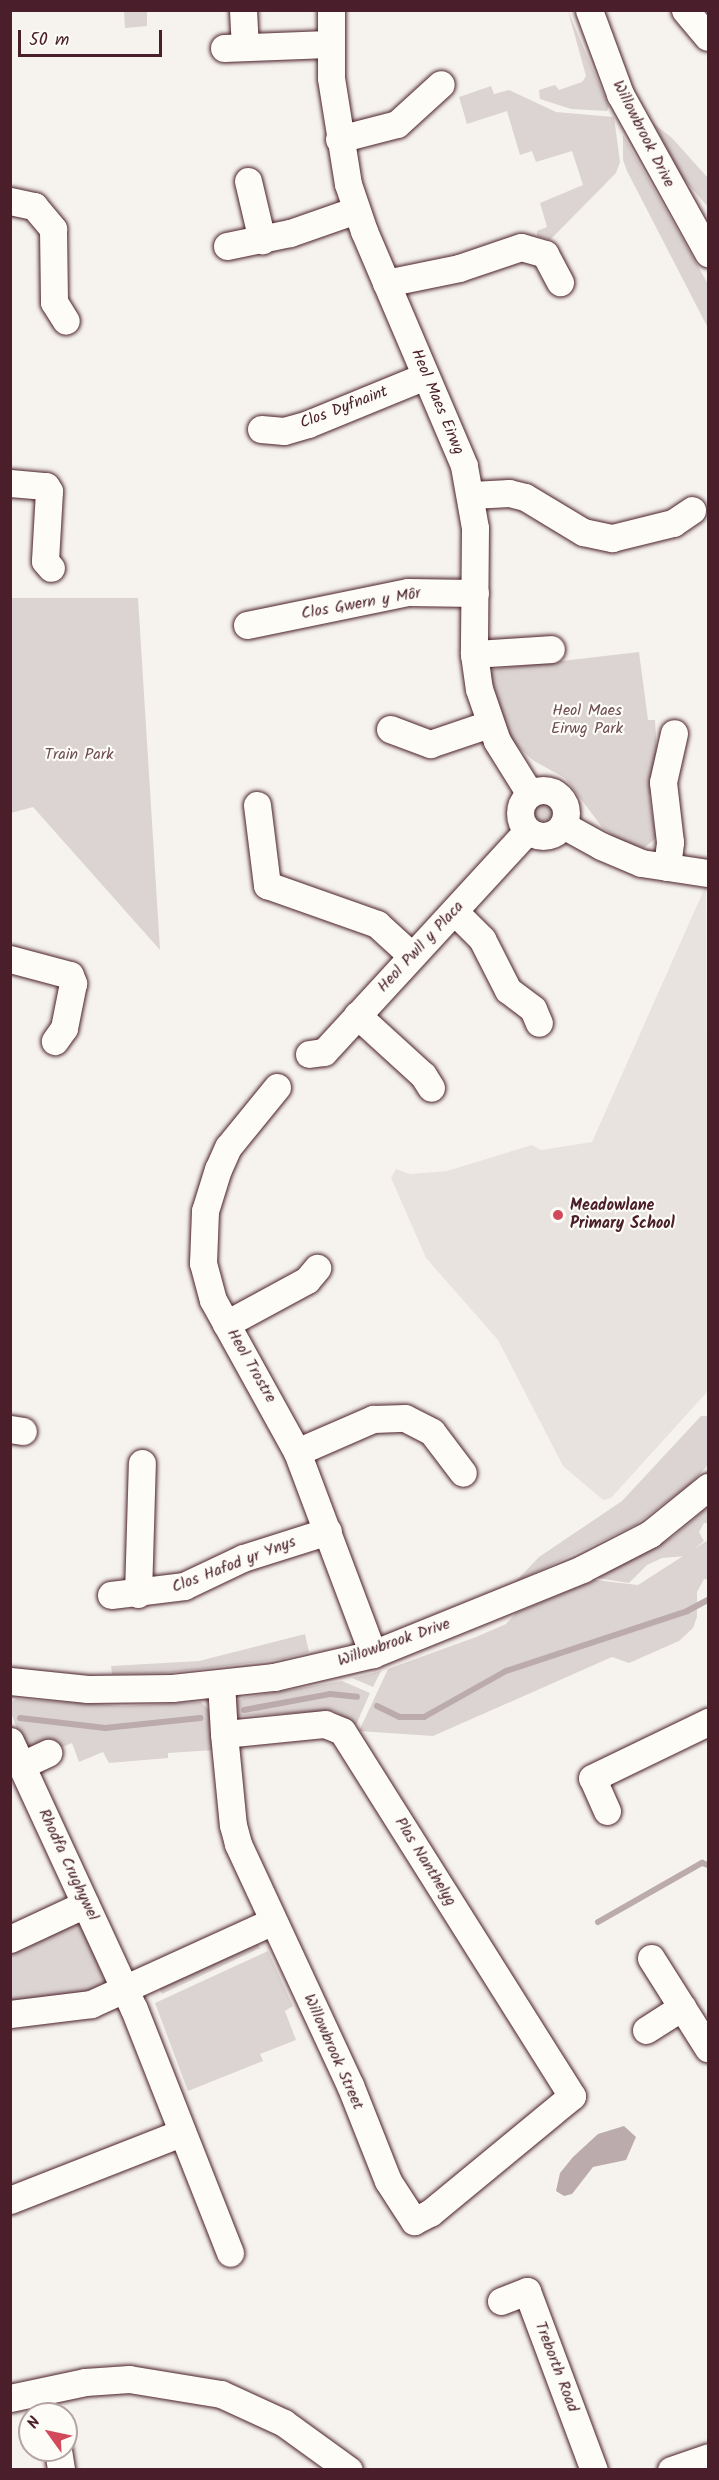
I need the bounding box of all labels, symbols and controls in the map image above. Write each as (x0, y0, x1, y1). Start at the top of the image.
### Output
scale bar (21, 18, 165, 56)
text: 50 m (29, 26, 69, 55)
street label: Willowbrook Drive (608, 77, 678, 191)
street label: Heol Maes Eirwg (406, 346, 468, 458)
street label: Clos Dyfnaint (297, 382, 391, 434)
street label: Clos Gwern y Môr (300, 584, 422, 624)
park label: Heol Maes Eirwg Park (551, 701, 623, 739)
park label: Train Park (44, 745, 114, 765)
street label: Heol Pwll y Placa (374, 897, 468, 997)
place label: Meadowlane Primary School (570, 1196, 675, 1234)
marker: Meadowlane Primary School (551, 1208, 565, 1222)
street label: Heol Trostre (222, 1326, 280, 1406)
street label: Clos Hafod yr Ynys (169, 1533, 299, 1597)
street label: Willowbrook Drive (335, 1615, 453, 1671)
street label: Rhodfa Crughywel (34, 1806, 102, 1924)
street label: Plas Nanthelyg (390, 1814, 460, 1910)
street label: Willowbrook Street (299, 1991, 367, 2113)
street label: Treborth Road (530, 2319, 582, 2415)
north arrow (18, 2402, 78, 2462)
text: N (21, 2412, 47, 2434)

